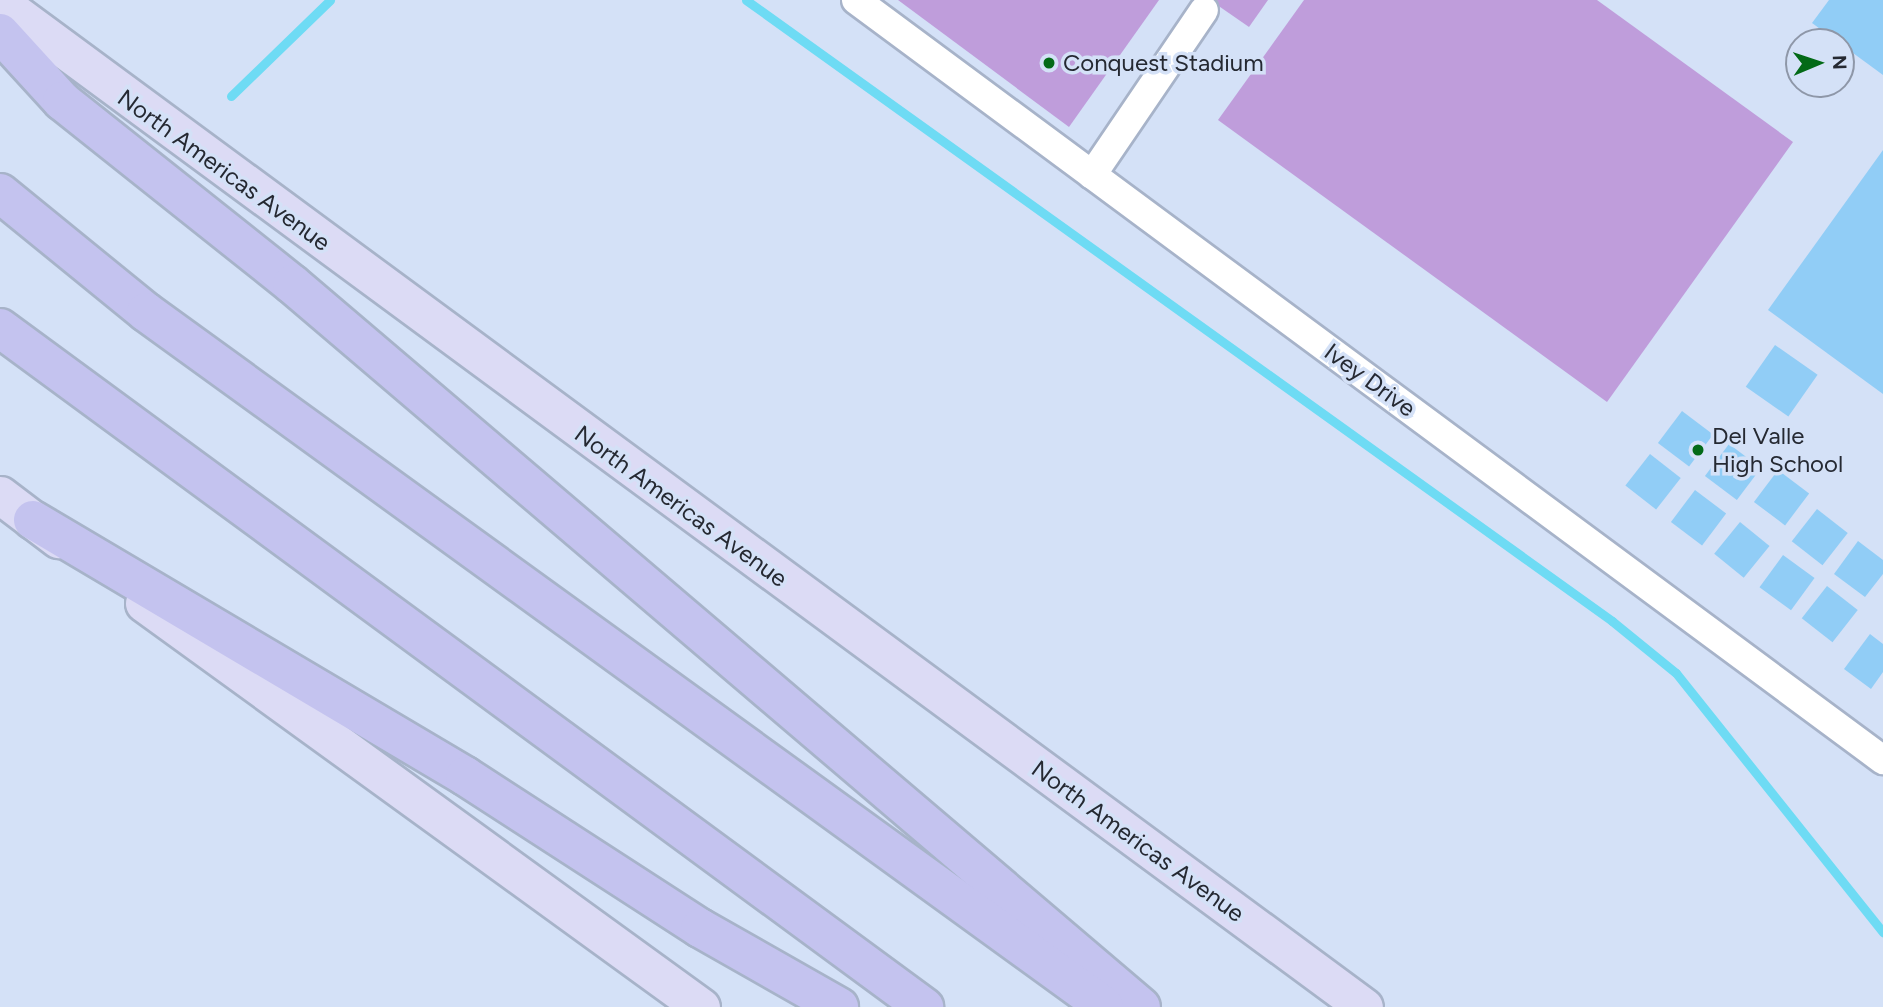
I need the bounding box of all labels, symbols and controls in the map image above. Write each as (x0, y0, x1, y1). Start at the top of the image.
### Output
north arrow (1785, 28, 1855, 98)
place label: Conquest Stadium (1063, 49, 1264, 77)
marker: Conquest Stadium (1041, 55, 1057, 71)
text: N (1828, 55, 1851, 70)
street label: North Americas Avenue (112, 83, 336, 257)
street label: Ivey Drive (1319, 337, 1421, 423)
street label: North Americas Avenue (569, 419, 793, 593)
place label: Del Valle High School (1712, 422, 1843, 478)
marker: Del Valle High School (1690, 442, 1706, 458)
street label: North Americas Avenue (1026, 754, 1250, 928)

